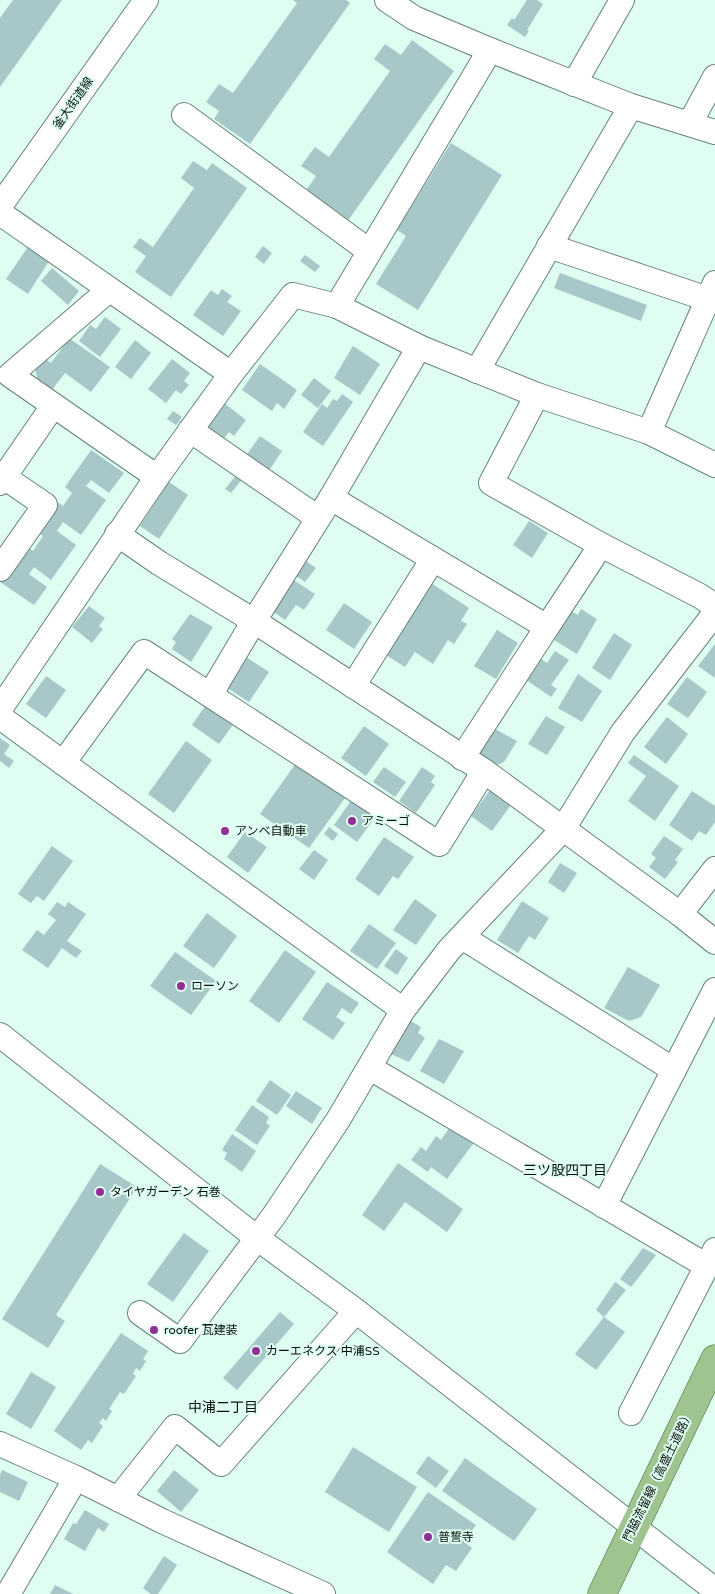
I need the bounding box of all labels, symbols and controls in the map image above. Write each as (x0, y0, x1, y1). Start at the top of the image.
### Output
street label: 釜大街道線 (50, 74, 96, 132)
place label: アミーゴ (362, 814, 410, 828)
marker: アミーゴ (346, 815, 358, 827)
place label: アンベ自動車 (235, 824, 307, 838)
marker: アンベ自動車 (219, 825, 231, 837)
place label: ローソン (191, 979, 239, 993)
marker: ローソン (175, 980, 187, 992)
district label: 三ツ股四丁目 (523, 1162, 607, 1179)
place label: タイヤガーデン 石巻 (110, 1185, 221, 1199)
marker: タイヤガーデン 石巻 (94, 1186, 106, 1198)
place label: roofer 瓦建装 (164, 1323, 238, 1337)
marker: roofer 瓦建装 (148, 1324, 160, 1336)
place label: カーエネクス 中浦SS (266, 1344, 380, 1358)
marker: カーエネクス 中浦SS (250, 1345, 262, 1357)
district label: 中浦二丁目 (188, 1399, 258, 1416)
street label: 門脇流留線（高盛土道路） (620, 1408, 696, 1544)
place label: 普誓寺 (438, 1530, 474, 1544)
marker: 普誓寺 (422, 1531, 434, 1543)

